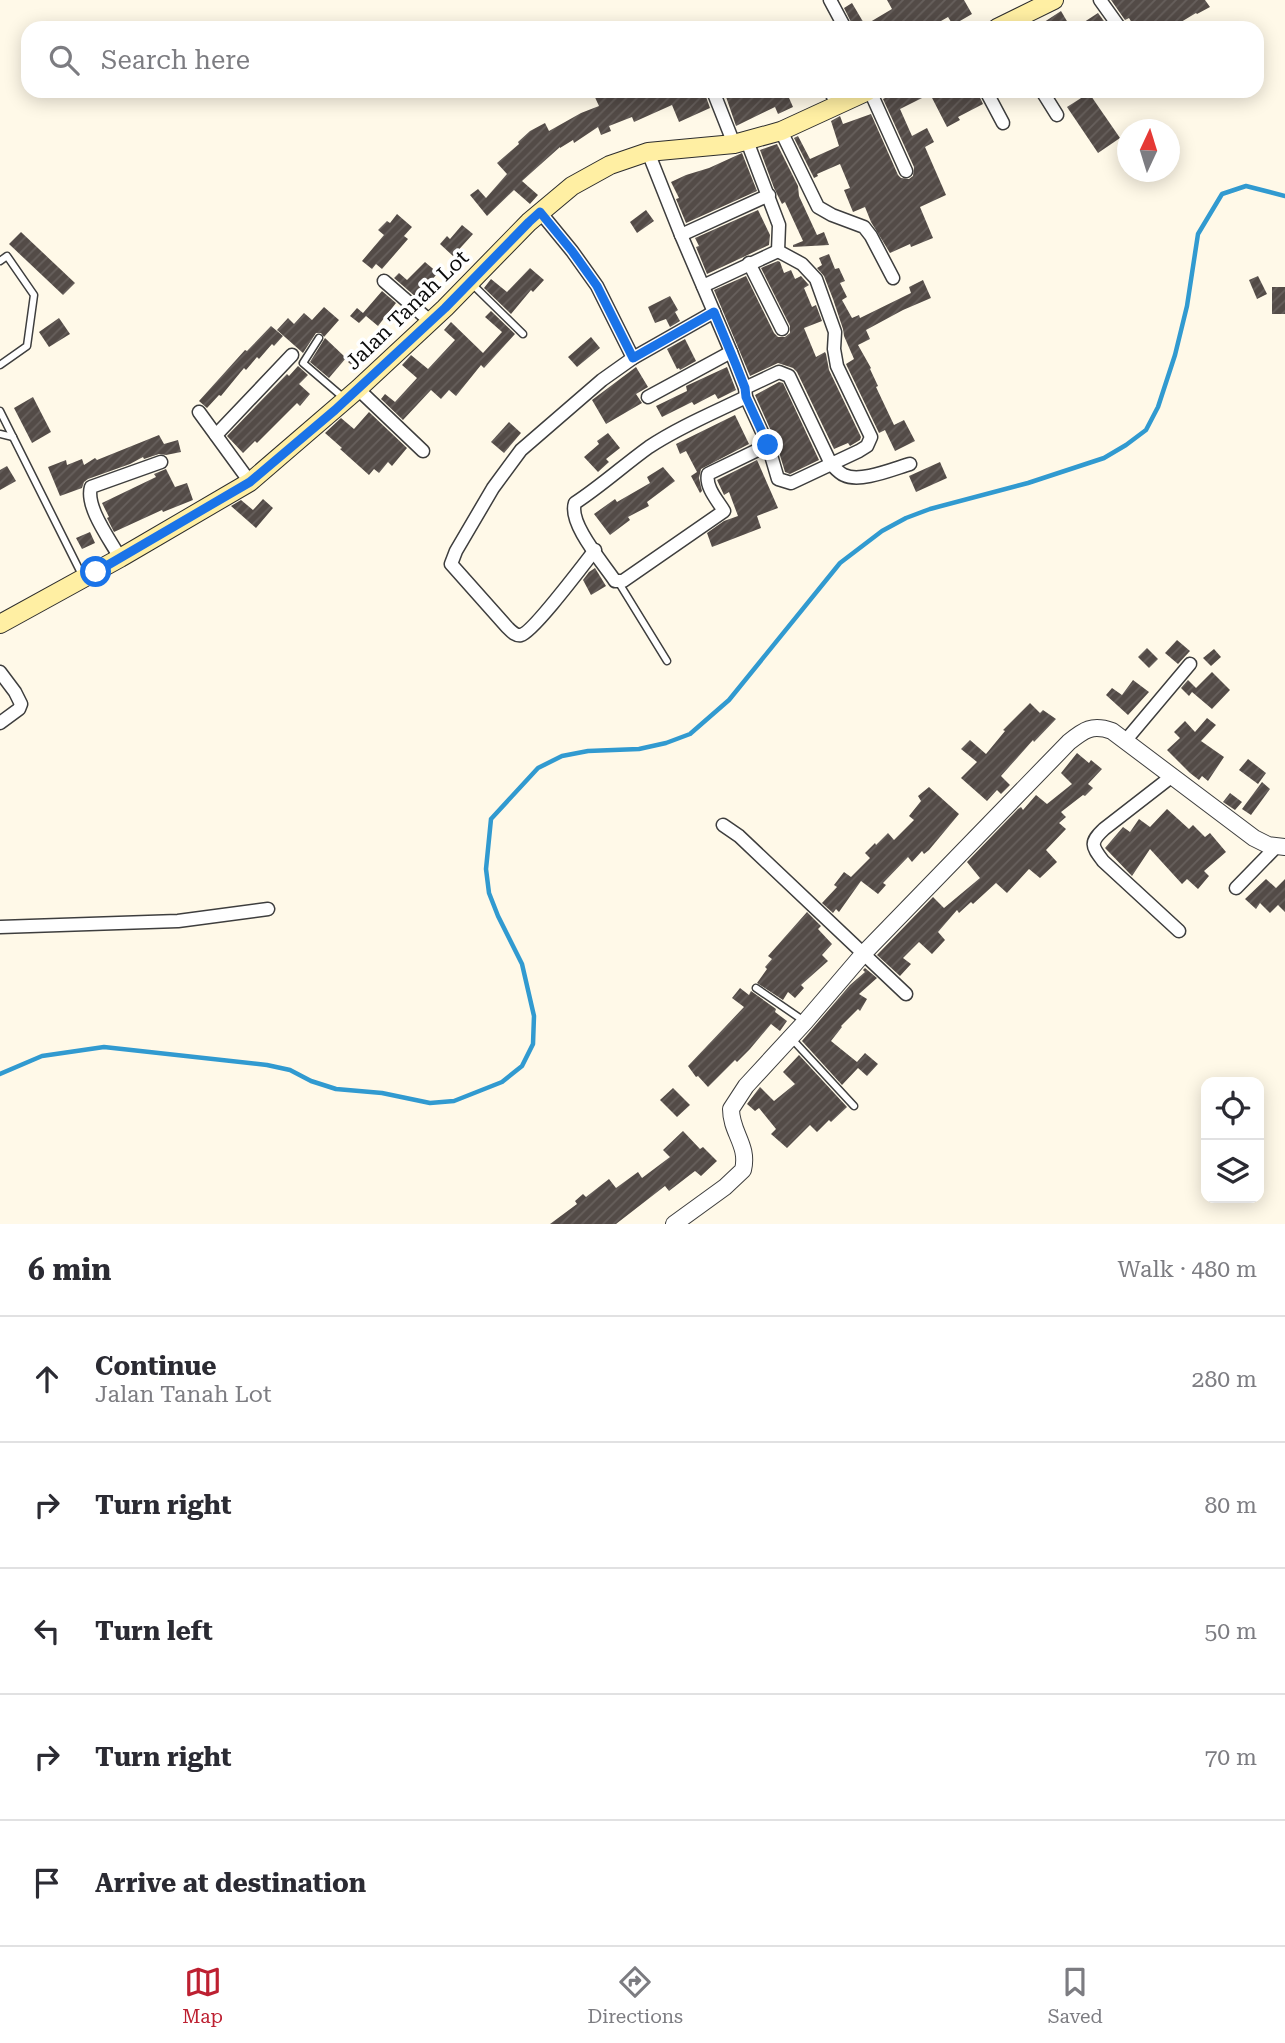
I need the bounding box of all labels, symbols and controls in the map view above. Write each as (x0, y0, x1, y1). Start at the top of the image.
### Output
search box (21, 21, 1264, 98)
icon: search (45, 41, 83, 79)
text: Search here (101, 45, 250, 75)
north arrow (1117, 119, 1180, 182)
street label: Jalan Tanah Lot (341, 245, 473, 375)
route end (752, 429, 783, 460)
route start (80, 556, 111, 587)
map controls (1201, 1077, 1264, 1203)
button: locate (1201, 1077, 1264, 1140)
button: layers (1201, 1140, 1264, 1203)
text: 6 min (28, 1252, 111, 1287)
text: Walk · 480 m (1118, 1256, 1257, 1283)
text: Continue (95, 1351, 217, 1381)
icon: ahead (28, 1360, 66, 1398)
text: 280 m (1192, 1366, 1257, 1393)
text: Jalan Tanah Lot (95, 1381, 272, 1408)
icon: right (28, 1486, 66, 1524)
text: Turn right (95, 1490, 231, 1520)
text: 80 m (1204, 1492, 1257, 1519)
icon: left (28, 1612, 66, 1650)
text: Turn left (95, 1616, 213, 1646)
text: 50 m (1204, 1618, 1257, 1645)
icon: right (28, 1738, 66, 1776)
text: Turn right (95, 1742, 231, 1772)
text: 70 m (1204, 1744, 1257, 1771)
icon: arrive (28, 1864, 66, 1902)
text: Arrive at destination (95, 1868, 366, 1898)
tab: Map (182, 1963, 223, 2028)
tab: Directions (587, 1963, 683, 2028)
tab: Saved (1048, 1963, 1103, 2028)

